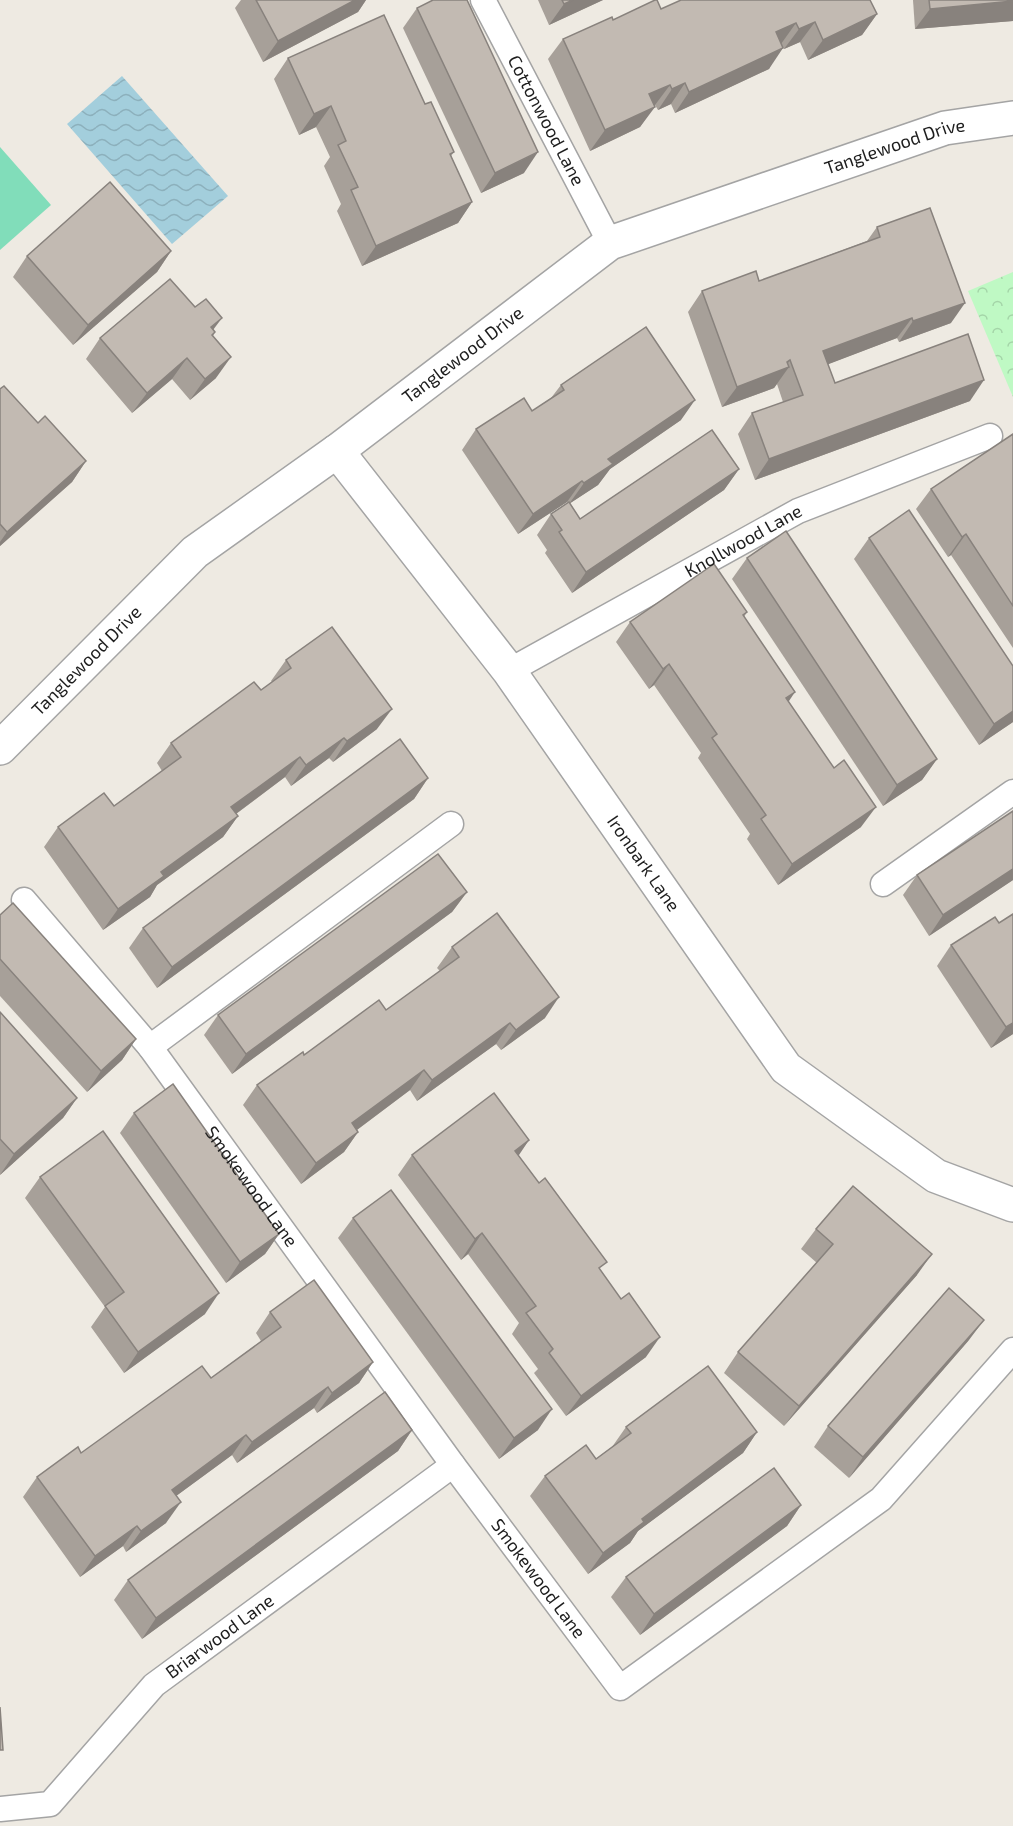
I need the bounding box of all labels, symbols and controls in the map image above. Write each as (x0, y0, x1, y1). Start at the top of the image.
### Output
street label: Cottonwood Lane (504, 51, 590, 189)
street label: Tanglewood Drive (822, 113, 966, 179)
street label: Tanglewood Drive (397, 301, 527, 407)
street label: Knollwood Lane (680, 499, 805, 582)
street label: Tanglewood Drive (27, 600, 146, 720)
street label: Ironbark Lane (603, 811, 685, 915)
street label: Smokewood Lane (201, 1121, 303, 1251)
street label: Smokewood Lane (487, 1514, 591, 1642)
street label: Briarwood Lane (161, 1589, 278, 1683)

